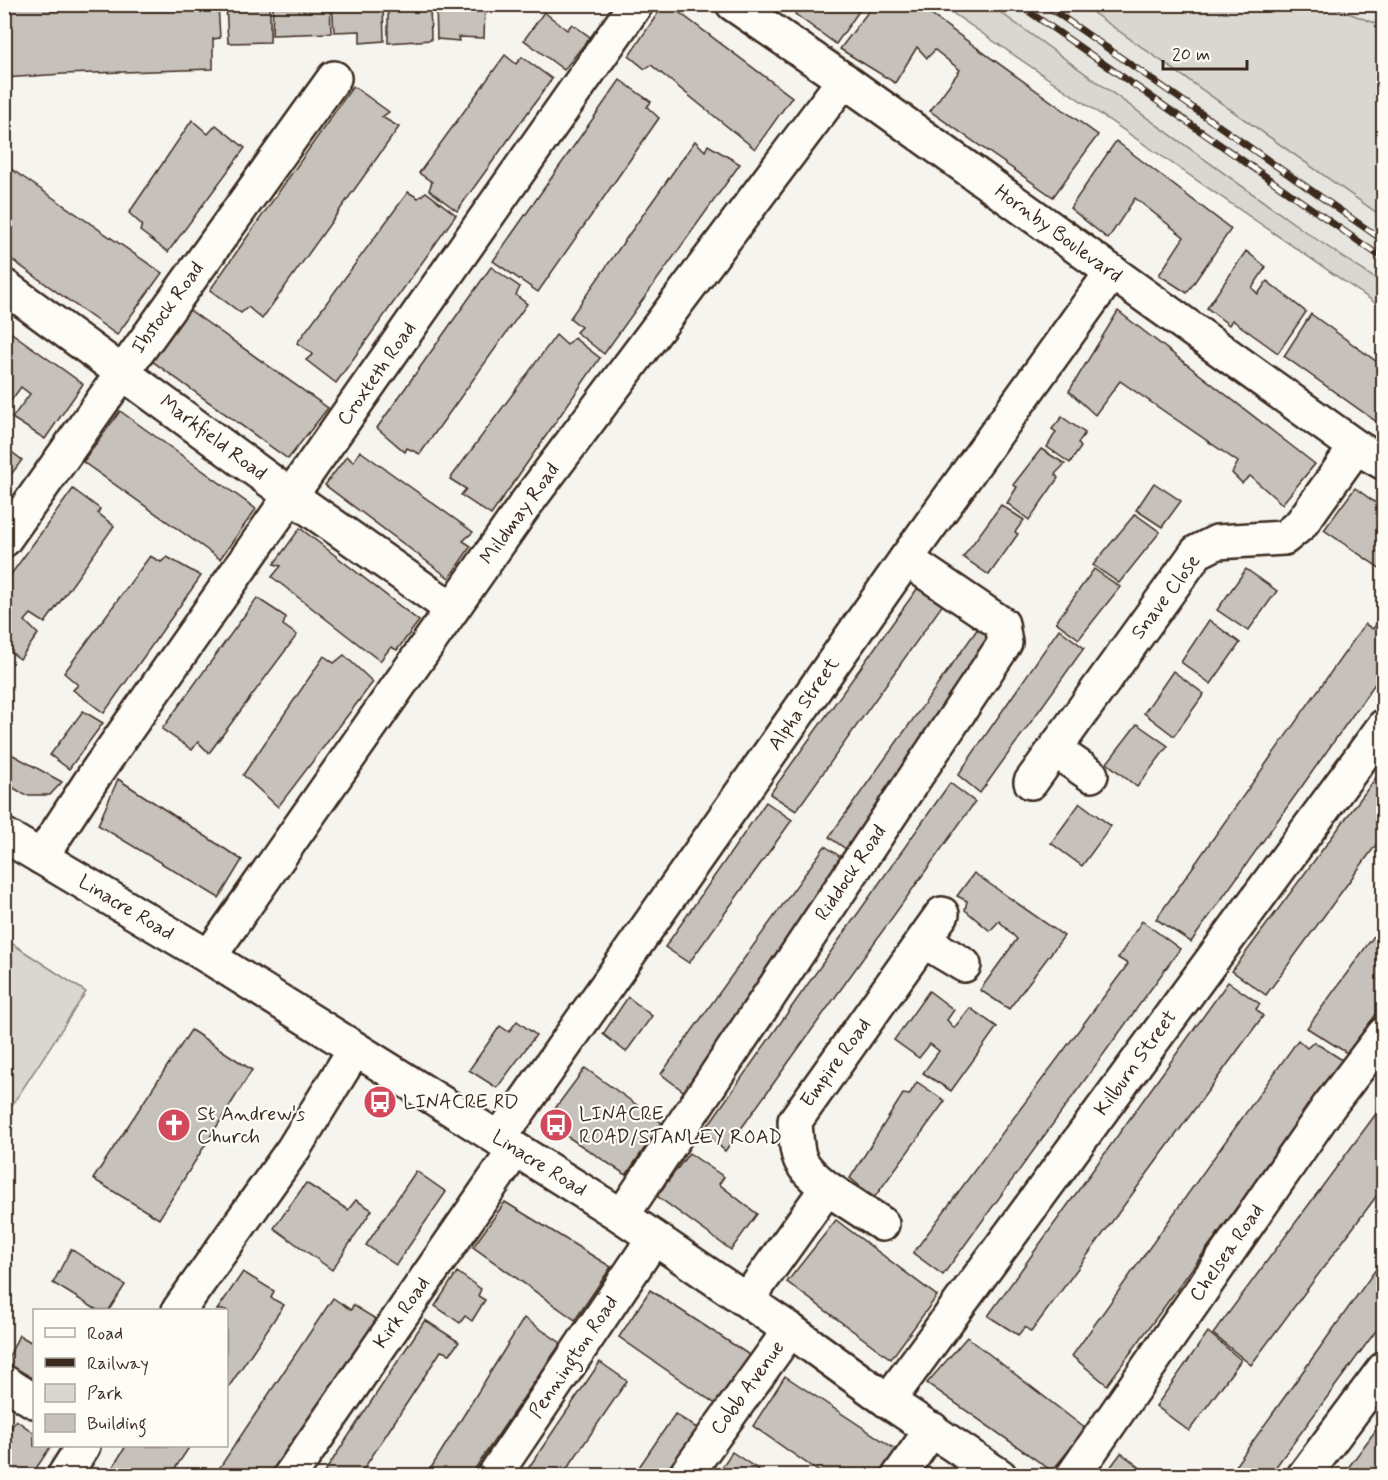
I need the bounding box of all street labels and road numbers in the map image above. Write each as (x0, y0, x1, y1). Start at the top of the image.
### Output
street label: Hornby Boulevard (989, 179, 1127, 289)
street label: Ibstock Road (125, 257, 211, 359)
street label: Croxteth Road (331, 317, 423, 431)
street label: Markfield Road (154, 389, 272, 487)
street label: Mildmay Road (474, 458, 566, 570)
street label: Snave Close (1125, 549, 1207, 645)
street label: Alpha Street (762, 652, 846, 756)
street label: Riddock Road (809, 820, 893, 926)
street label: Linacre Road (73, 869, 179, 947)
street label: Kilburn Street (1088, 1005, 1184, 1121)
street label: Empire Road (794, 1013, 878, 1113)
street label: Linacre Road (486, 1124, 592, 1204)
street label: Chelsea Road (1183, 1199, 1271, 1307)
street label: Kirk Road (367, 1272, 437, 1354)
street label: Pennington Road (523, 1290, 627, 1425)
street label: Cobb Avenue (705, 1335, 791, 1441)

